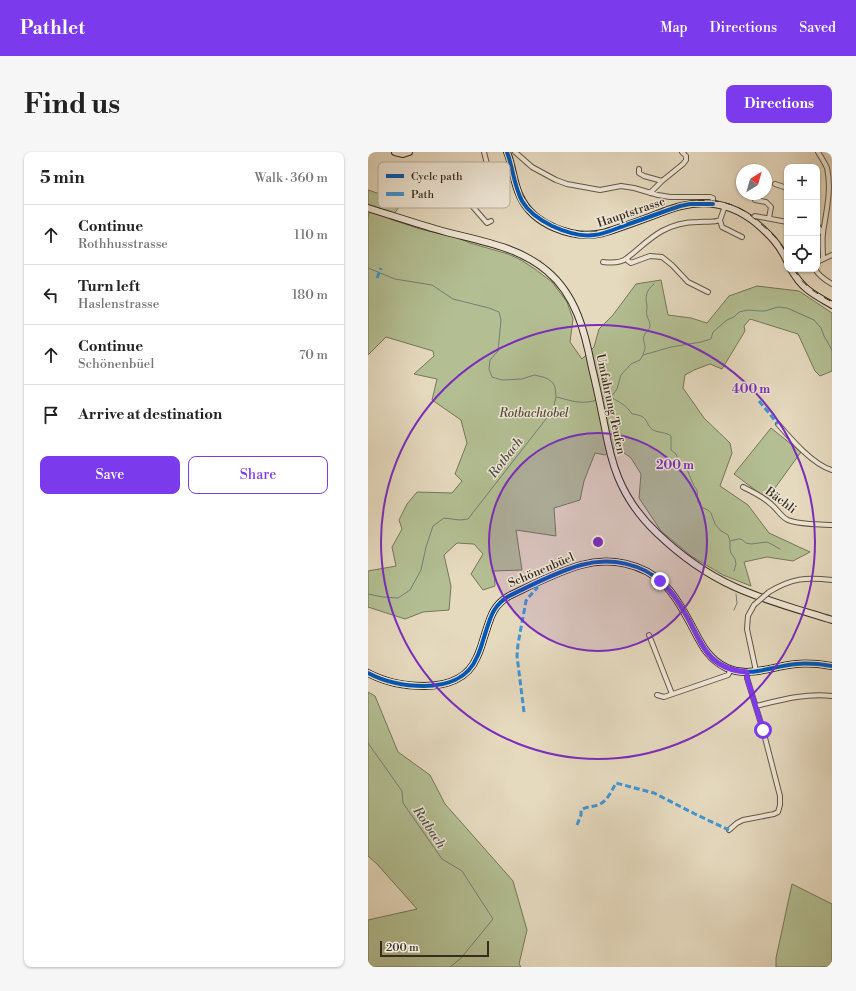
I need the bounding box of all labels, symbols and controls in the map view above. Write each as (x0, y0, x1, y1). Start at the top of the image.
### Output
text: Pathlet (20, 16, 85, 40)
text: Map (660, 19, 688, 37)
text: Directions (710, 19, 777, 37)
text: Saved (799, 19, 836, 37)
button: Directions (726, 85, 832, 123)
text: Find us (24, 87, 120, 122)
legend (378, 162, 510, 208)
north arrow (736, 164, 772, 200)
map controls (784, 164, 820, 272)
button: + (784, 164, 820, 200)
text: 5 min (40, 167, 85, 189)
text: Walk · 360 m (255, 170, 328, 186)
text: Cycle path (411, 170, 463, 184)
text: Path (411, 188, 435, 202)
street label: Hauptstrasse (595, 194, 667, 231)
button: − (784, 200, 820, 236)
text: Continue (78, 217, 143, 236)
icon: ahead (40, 224, 62, 246)
text: 110 m (294, 227, 328, 243)
text: Rothhusstrasse (78, 236, 168, 252)
button: locate (784, 236, 820, 272)
text: Turn left (78, 277, 140, 296)
icon: left (40, 284, 62, 306)
text: 180 m (292, 287, 328, 303)
text: Haslenstrasse (78, 296, 159, 312)
text: Continue (78, 337, 143, 356)
icon: ahead (40, 344, 62, 366)
text: 70 m (299, 347, 328, 363)
street label: Umfahrung Teufen (593, 352, 628, 456)
text: Schönenbüel (78, 356, 154, 372)
text: 400 m (732, 382, 770, 397)
icon: arrive (40, 404, 62, 426)
text: Arrive at destination (78, 405, 222, 424)
park label: Rotbachtobel (498, 406, 569, 421)
water label: Rotbach (484, 433, 527, 482)
button: Save (40, 456, 180, 494)
button: Share (188, 456, 328, 494)
text: 200 m (656, 458, 694, 473)
street label: Bächli (761, 483, 799, 517)
centre of rings (591, 535, 605, 549)
street label: Schönenbüel (506, 550, 577, 591)
route end (651, 572, 669, 590)
route start (754, 721, 772, 739)
water label: Rotbach (409, 803, 449, 852)
scale bar (380, 939, 489, 958)
text: 200 m (386, 941, 419, 955)

